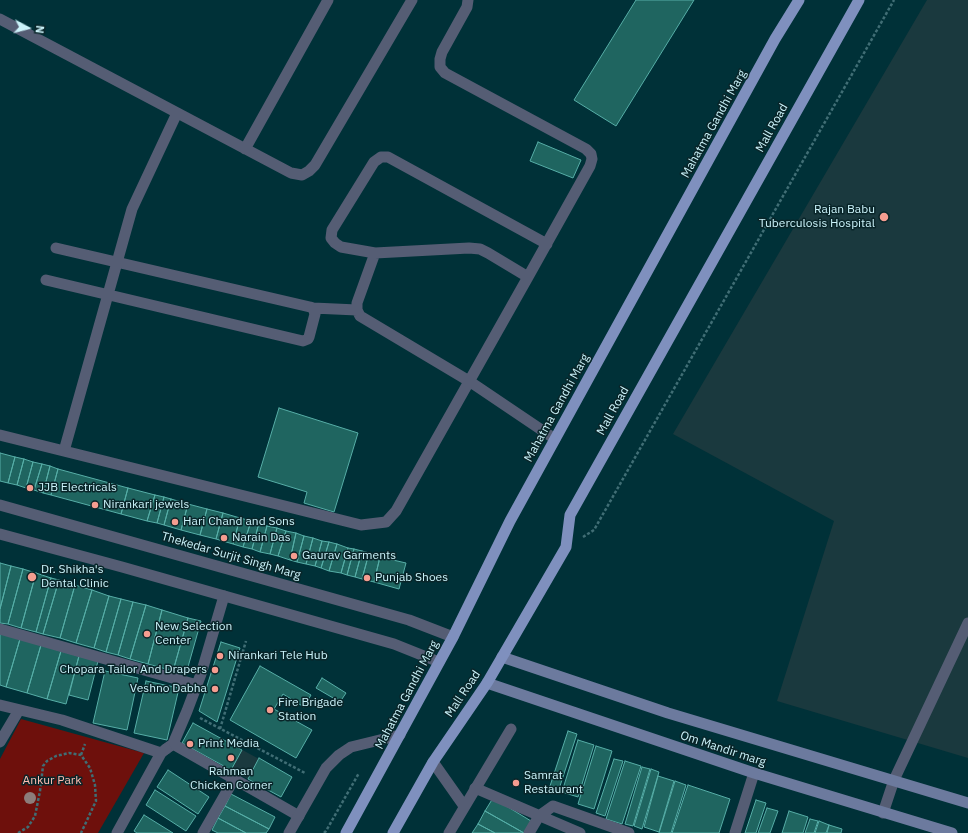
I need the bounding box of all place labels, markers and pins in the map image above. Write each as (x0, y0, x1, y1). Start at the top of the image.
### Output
place label: Rajan Babu Tuberculosis Hospital (759, 203, 875, 231)
marker: Rajan Babu Tuberculosis Hospital (878, 211, 890, 223)
place label: JJB Electricals (38, 481, 117, 495)
marker: JJB Electricals (25, 483, 35, 493)
place label: Nirankari jewels (103, 498, 189, 512)
marker: Nirankari jewels (90, 500, 100, 510)
place label: Hari Chand and Sons (183, 515, 295, 529)
marker: Hari Chand and Sons (170, 517, 180, 527)
place label: Narain Das (232, 531, 291, 545)
marker: Narain Das (219, 533, 229, 543)
place label: Gaurav Garments (302, 549, 396, 563)
marker: Gaurav Garments (289, 551, 299, 561)
place label: Dr. Shikha's Dental Clinic (41, 563, 109, 591)
marker: Dr. Shikha's Dental Clinic (26, 571, 38, 583)
place label: Punjab Shoes (375, 571, 448, 585)
marker: Punjab Shoes (362, 573, 372, 583)
place label: New Selection Center (155, 620, 232, 648)
marker: New Selection Center (142, 629, 152, 639)
place label: Nirankari Tele Hub (228, 649, 328, 663)
marker: Nirankari Tele Hub (215, 651, 225, 661)
place label: Chopara Tailor And Drapers (59, 663, 207, 677)
marker: Chopara Tailor And Drapers (210, 665, 220, 675)
place label: Veshno Dabha (130, 682, 207, 696)
marker: Veshno Dabha (210, 684, 220, 694)
place label: Fire Brigade Station (278, 696, 343, 724)
marker: Fire Brigade Station (265, 705, 275, 715)
place label: Print Media (198, 737, 259, 751)
marker: Print Media (185, 739, 195, 749)
marker: Rahman Chicken Corner (226, 753, 236, 763)
place label: Rahman Chicken Corner (190, 765, 272, 793)
place label: Samrat Restaurant (524, 769, 583, 797)
marker: Samrat Restaurant (511, 778, 521, 788)

